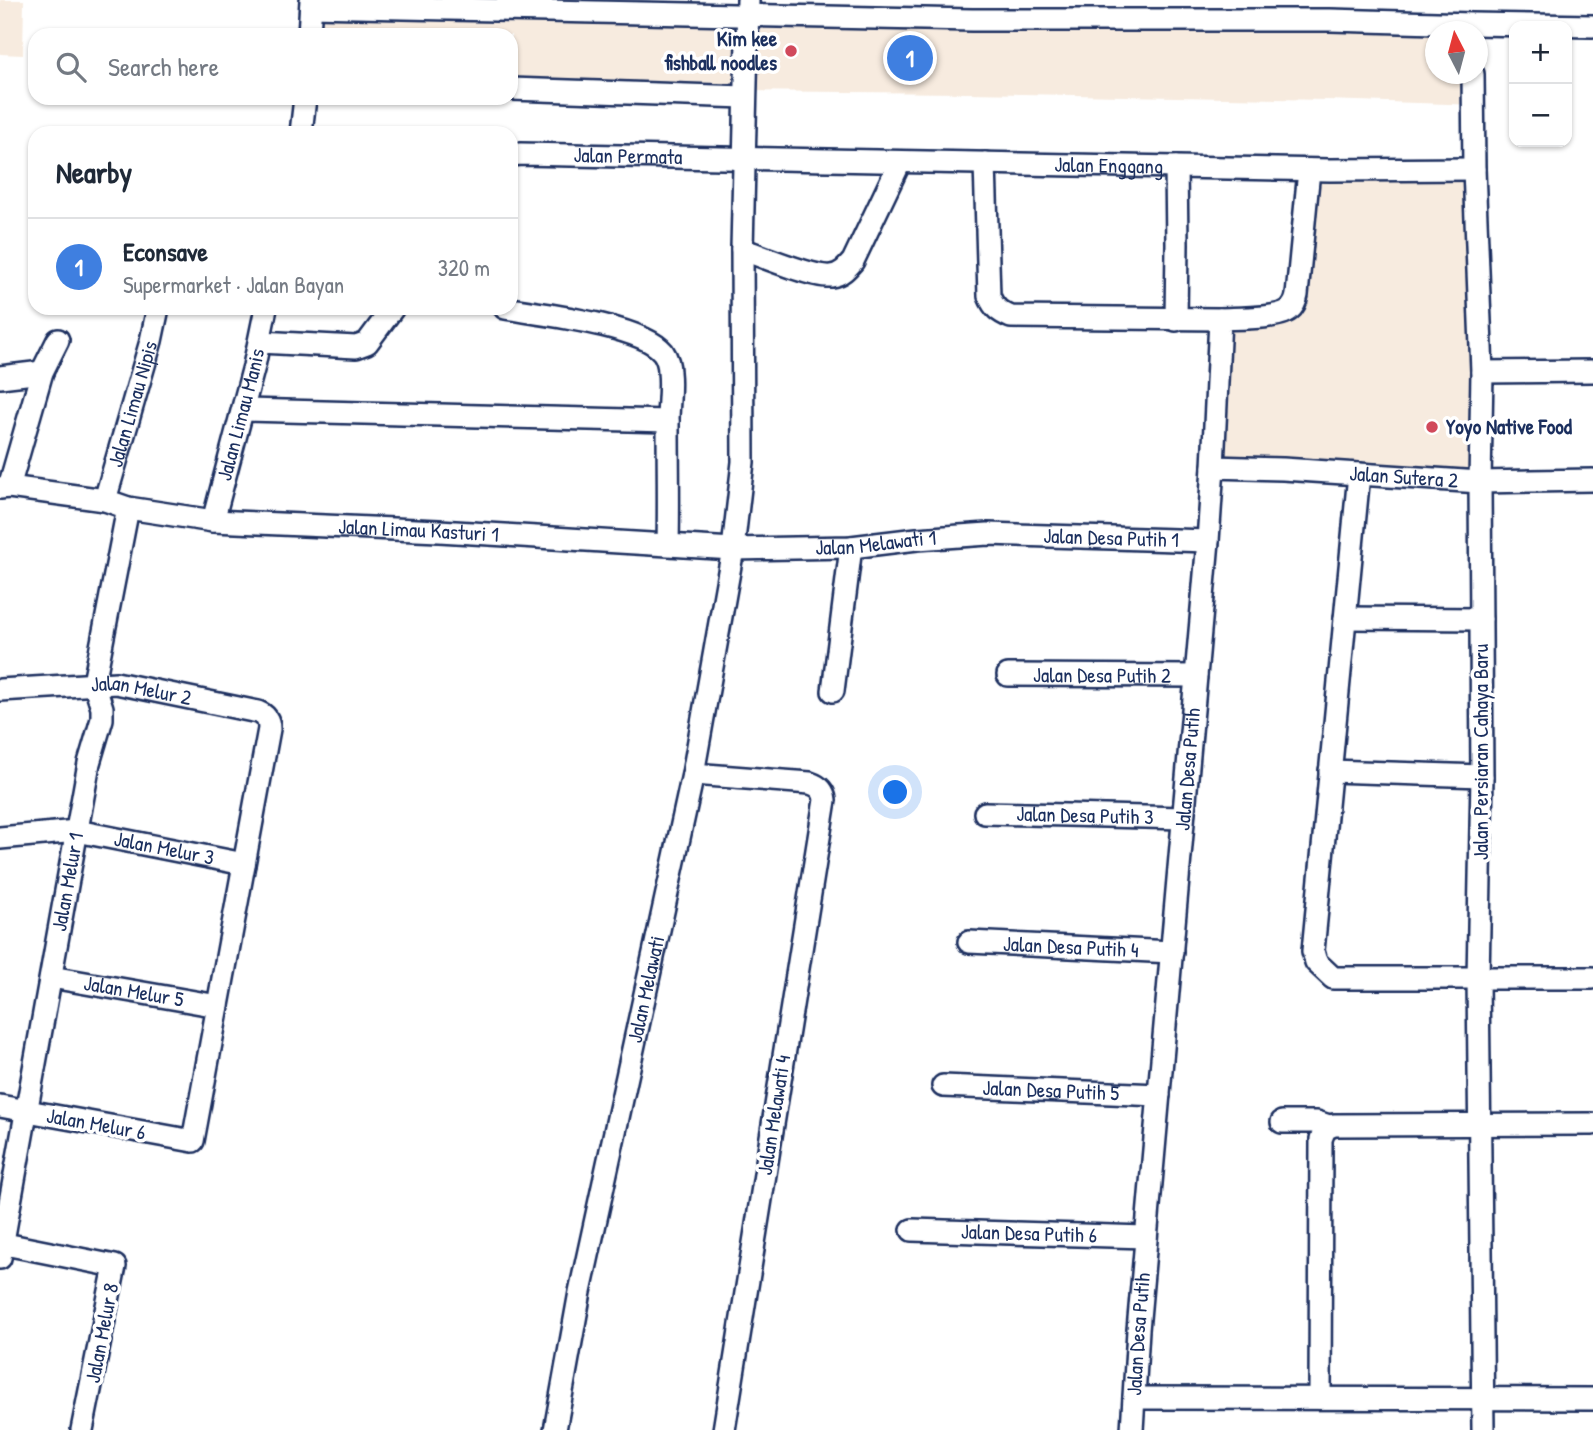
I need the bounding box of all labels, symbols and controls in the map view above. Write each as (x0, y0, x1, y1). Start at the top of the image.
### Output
north arrow (1425, 21, 1488, 84)
map controls (1509, 21, 1572, 147)
button: + (1509, 21, 1572, 84)
place label: Kim kee fishball noodles (664, 24, 778, 77)
search box (28, 28, 518, 105)
pin: 1 (887, 32, 933, 84)
marker: Kim kee fishball noodles (783, 43, 799, 59)
icon: search (52, 48, 90, 86)
text: Search here (108, 49, 219, 84)
button: − (1509, 84, 1572, 147)
street label: Jalan Permata (573, 140, 683, 171)
street label: Jalan Enggang (1054, 150, 1164, 181)
text: Nearby (56, 152, 132, 192)
text: Econsave (123, 234, 208, 269)
text: 1 (75, 252, 83, 283)
text: 320 m (438, 252, 490, 283)
text: Supermarket · Jalan Bayan (123, 269, 344, 300)
street label: Jalan Limau Nipis (100, 337, 164, 470)
street label: Jalan Limau Manis (209, 346, 271, 484)
place label: Yoyo Native Food (1446, 412, 1573, 442)
marker: Yoyo Native Food (1424, 419, 1440, 435)
street label: Jalan Sutera 2 (1348, 458, 1459, 495)
street label: Jalan Limau Kasturi 1 (338, 512, 500, 549)
street label: Jalan Desa Putih 1 (1043, 521, 1179, 554)
street label: Jalan Melawati 1 (815, 523, 937, 562)
street label: Jalan Persiaran Cahaya Baru (1466, 643, 1495, 860)
street label: Jalan Desa Putih 2 (1033, 660, 1171, 690)
street label: Jalan Melur 2 (90, 668, 194, 712)
street label: Jalan Desa Putih (1167, 707, 1207, 832)
your location (878, 775, 912, 809)
street label: Jalan Desa Putih 3 (1016, 799, 1154, 831)
street label: Jalan Melur 3 (112, 824, 217, 872)
street label: Jalan Melur 1 (44, 830, 90, 934)
street label: Jalan Desa Putih 4 (1002, 929, 1140, 964)
street label: Jalan Melawati (620, 933, 671, 1045)
street label: Jalan Melur 5 (82, 968, 186, 1014)
street label: Jalan Melawati 4 (750, 1053, 797, 1177)
street label: Jalan Desa Putih 5 (982, 1073, 1120, 1107)
street label: Jalan Melur 6 (44, 1101, 148, 1146)
street label: Jalan Desa Putih 6 (960, 1216, 1097, 1250)
street label: Jalan Desa Putih (1119, 1271, 1157, 1396)
street label: Jalan Melur 8 (78, 1281, 125, 1385)

